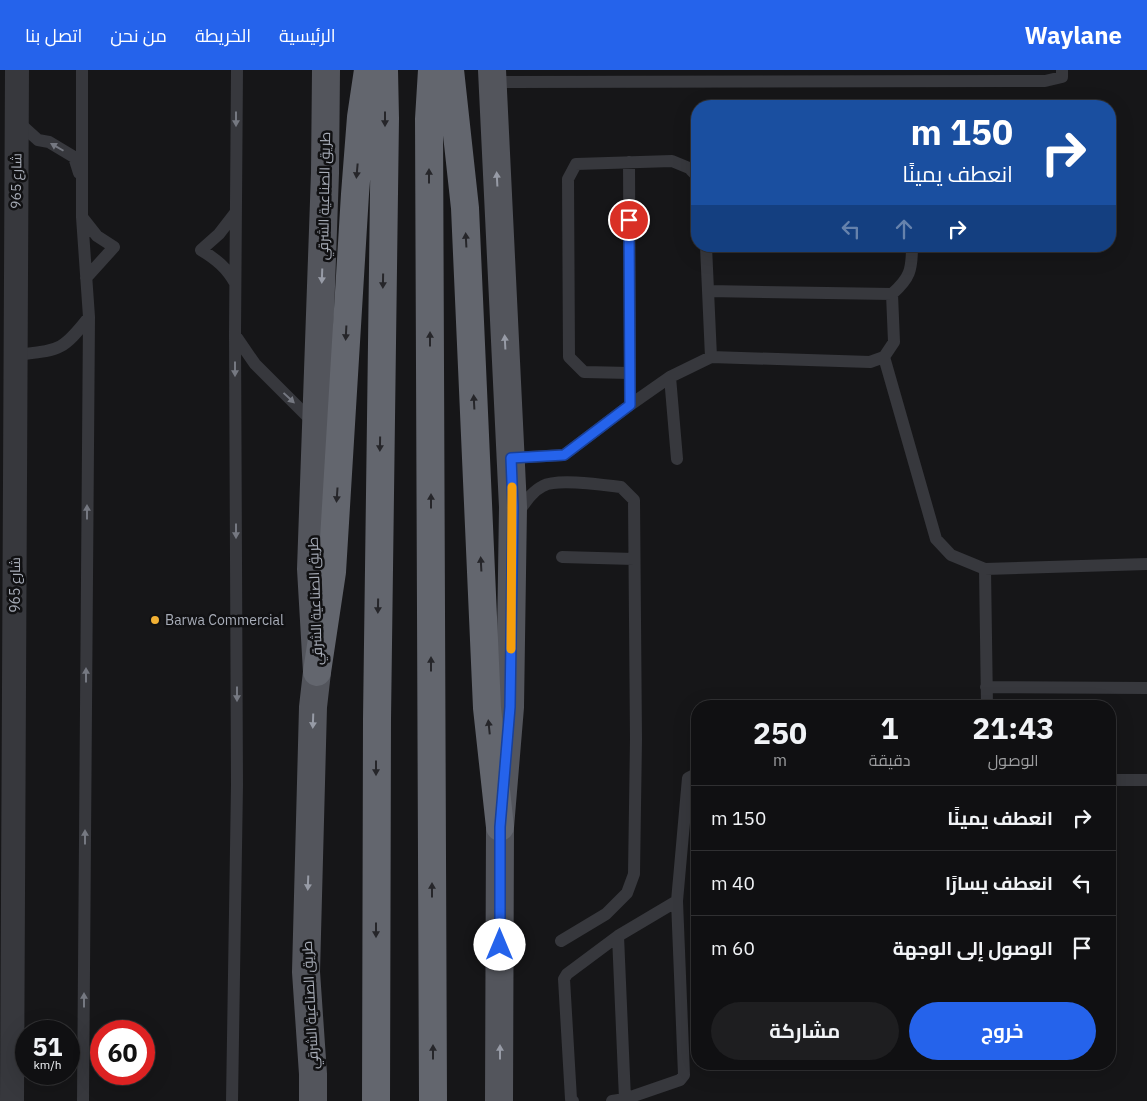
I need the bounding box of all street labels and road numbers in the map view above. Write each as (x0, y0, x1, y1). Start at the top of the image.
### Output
street label: طريق الصناعية الشرقي (314, 132, 337, 261)
street label: شارع 965 (7, 153, 25, 209)
street label: طريق الصناعية الشرقي (304, 536, 329, 666)
street label: شارع 965 (6, 557, 24, 613)
street label: طريق الصناعية الشرقي (298, 940, 325, 1070)

